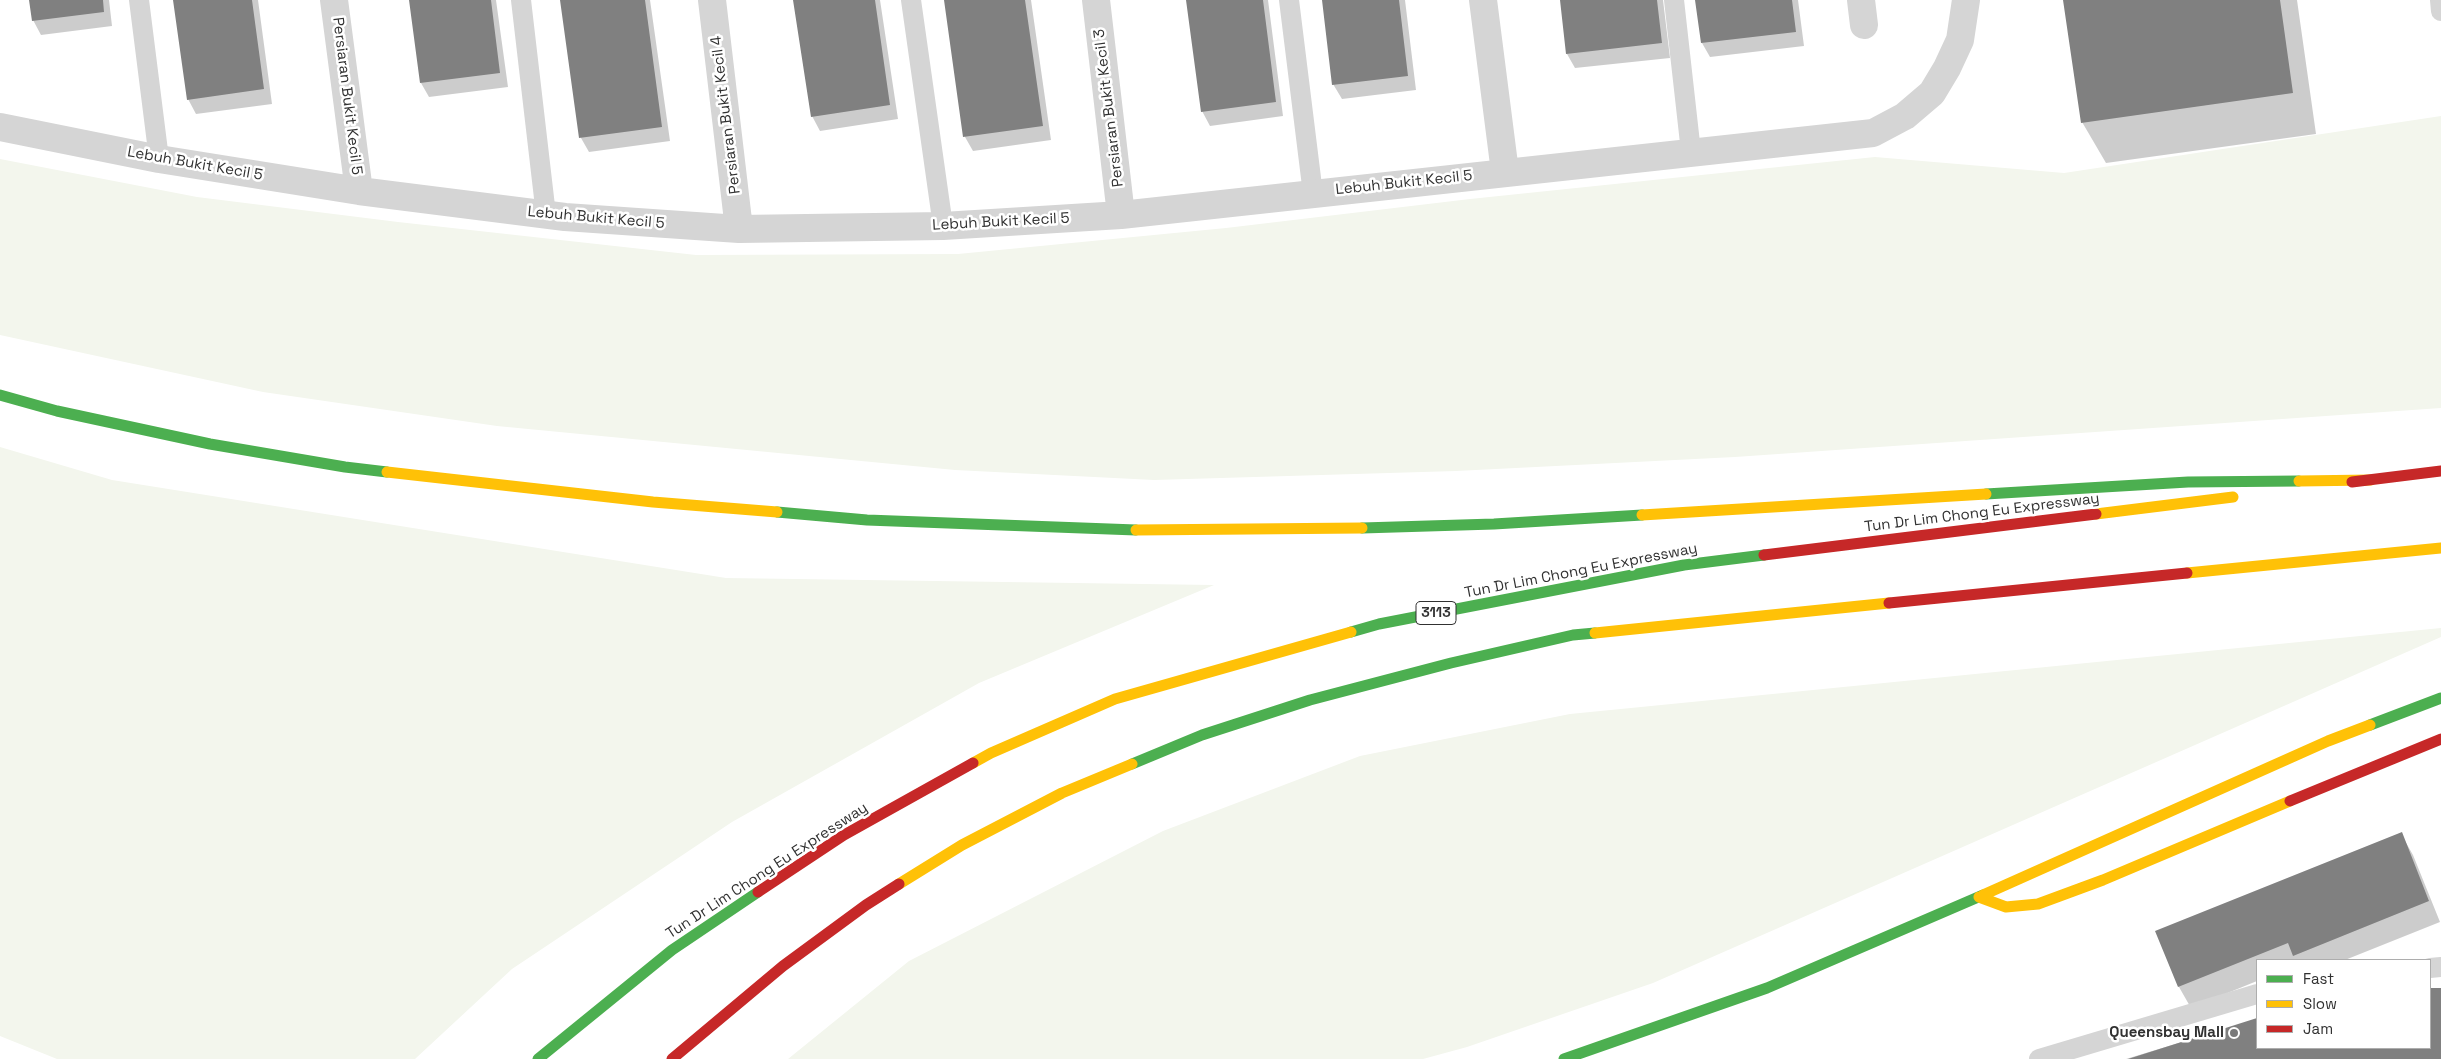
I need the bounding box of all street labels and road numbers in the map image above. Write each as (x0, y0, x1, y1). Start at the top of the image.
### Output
street label: Persiaran Bukit Kecil 5 (328, 16, 366, 176)
street label: Persiaran Bukit Kecil 3 (1090, 28, 1128, 188)
street label: Persiaran Bukit Kecil 4 (707, 35, 745, 195)
street label: Lebuh Bukit Kecil 5 (126, 143, 264, 185)
street label: Lebuh Bukit Kecil 5 (1335, 167, 1473, 199)
street label: Lebuh Bukit Kecil 5 (527, 203, 665, 233)
street label: Lebuh Bukit Kecil 5 (932, 209, 1070, 235)
street label: Tun Dr Lim Chong Eu Expressway (1863, 490, 2101, 536)
street label: Tun Dr Lim Chong Eu Expressway (1463, 540, 1699, 602)
road number: 3113 (1416, 602, 1456, 624)
street label: Tun Dr Lim Chong Eu Expressway (663, 799, 871, 943)

